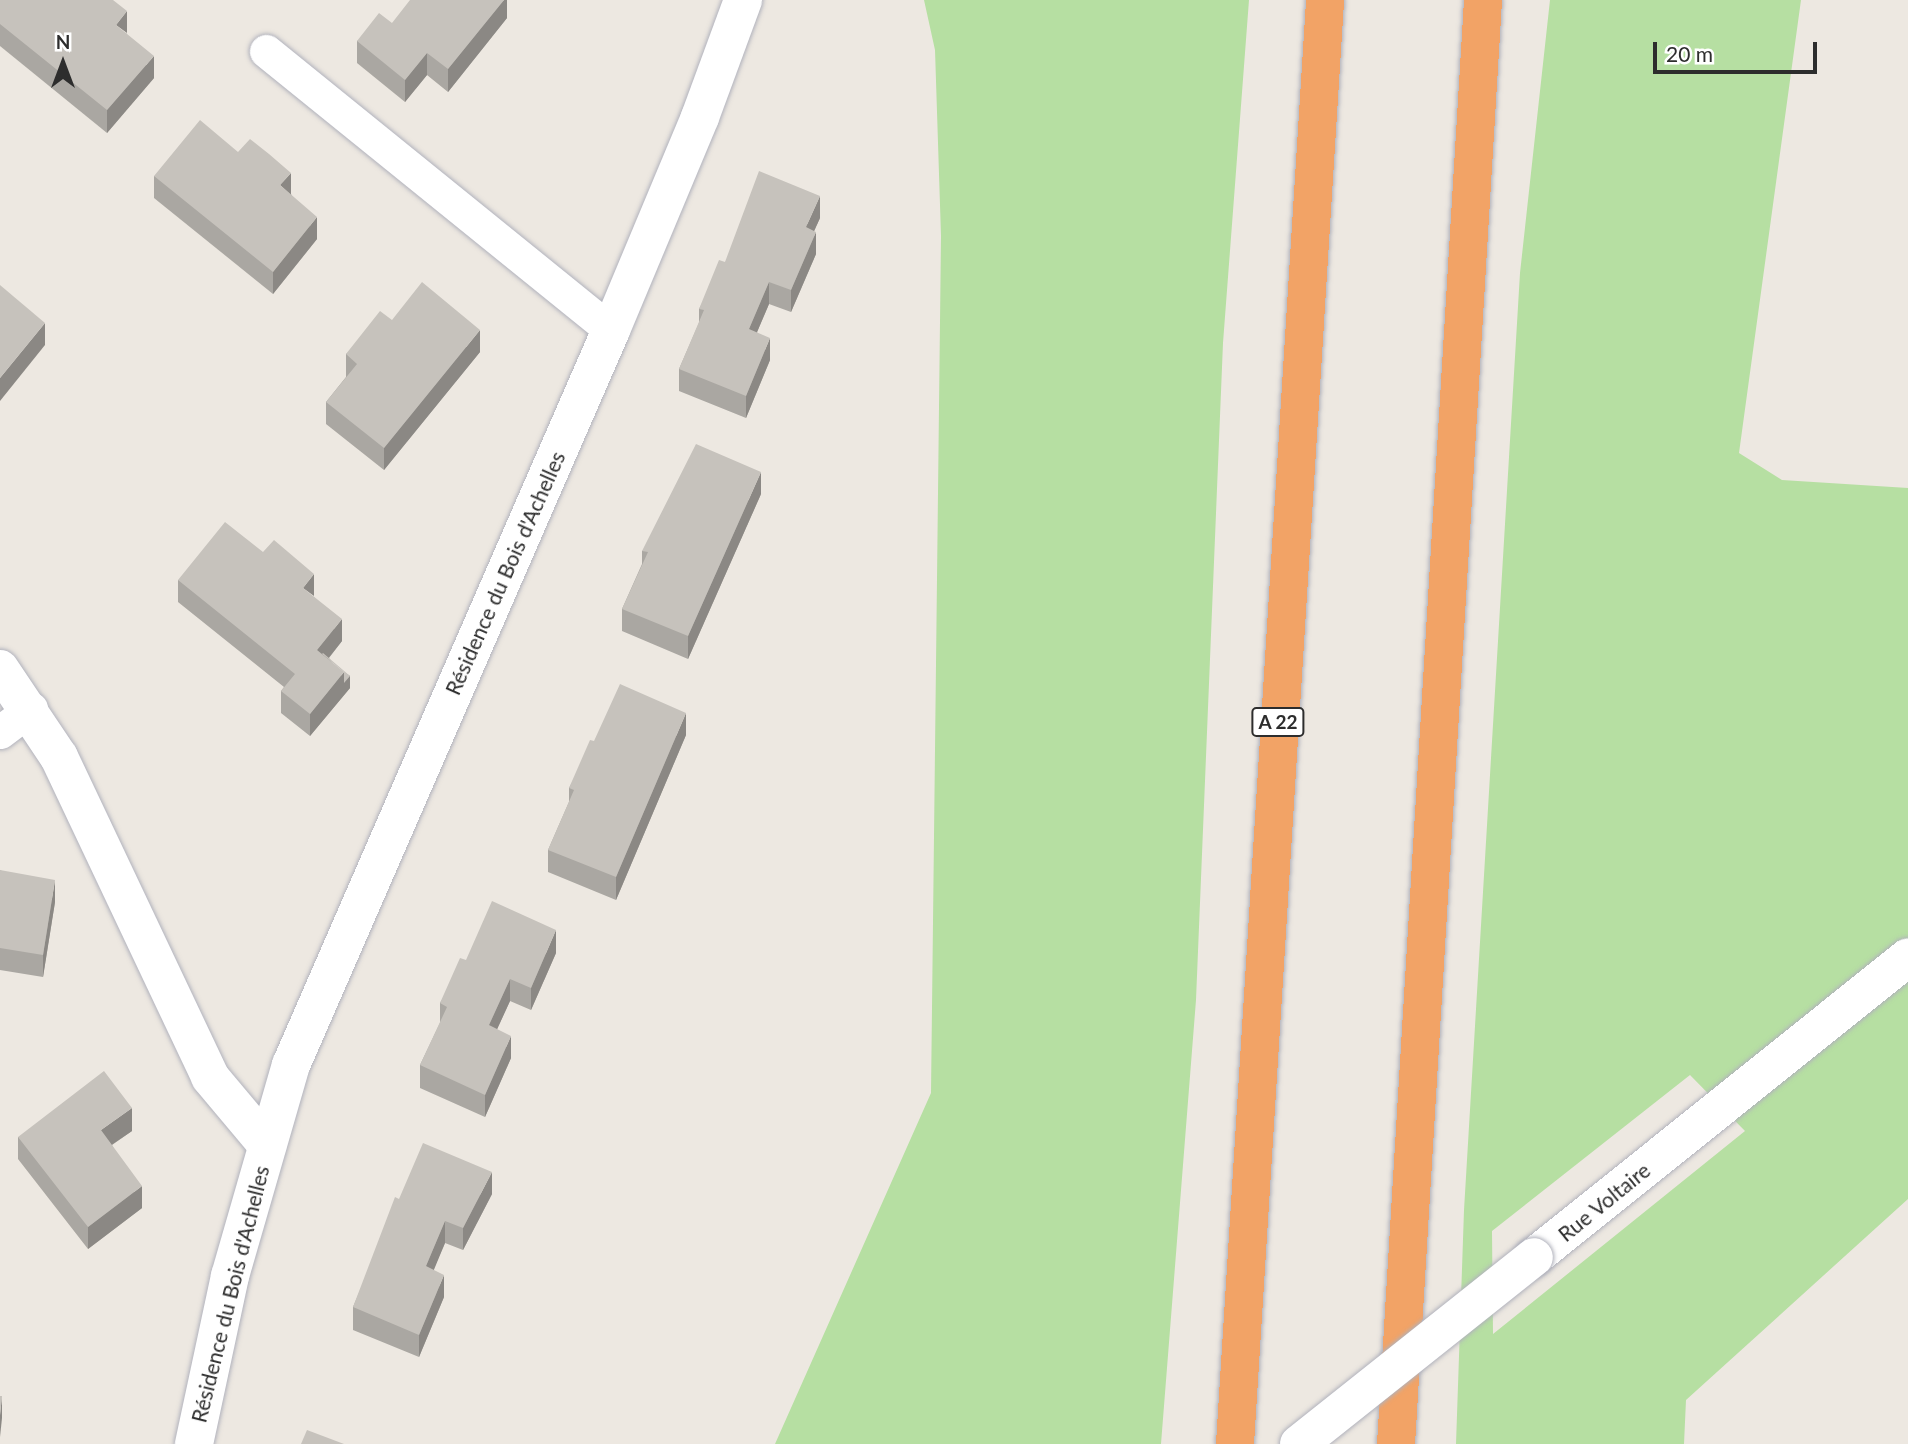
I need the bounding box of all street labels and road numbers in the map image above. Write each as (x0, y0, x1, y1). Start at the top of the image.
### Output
street label: Résidence du Bois d'Achelles (440, 447, 570, 699)
road number: A 22 (1250, 706, 1306, 737)
street label: Rue Voltaire (1553, 1157, 1655, 1247)
street label: Résidence du Bois d'Achelles (186, 1163, 274, 1425)

